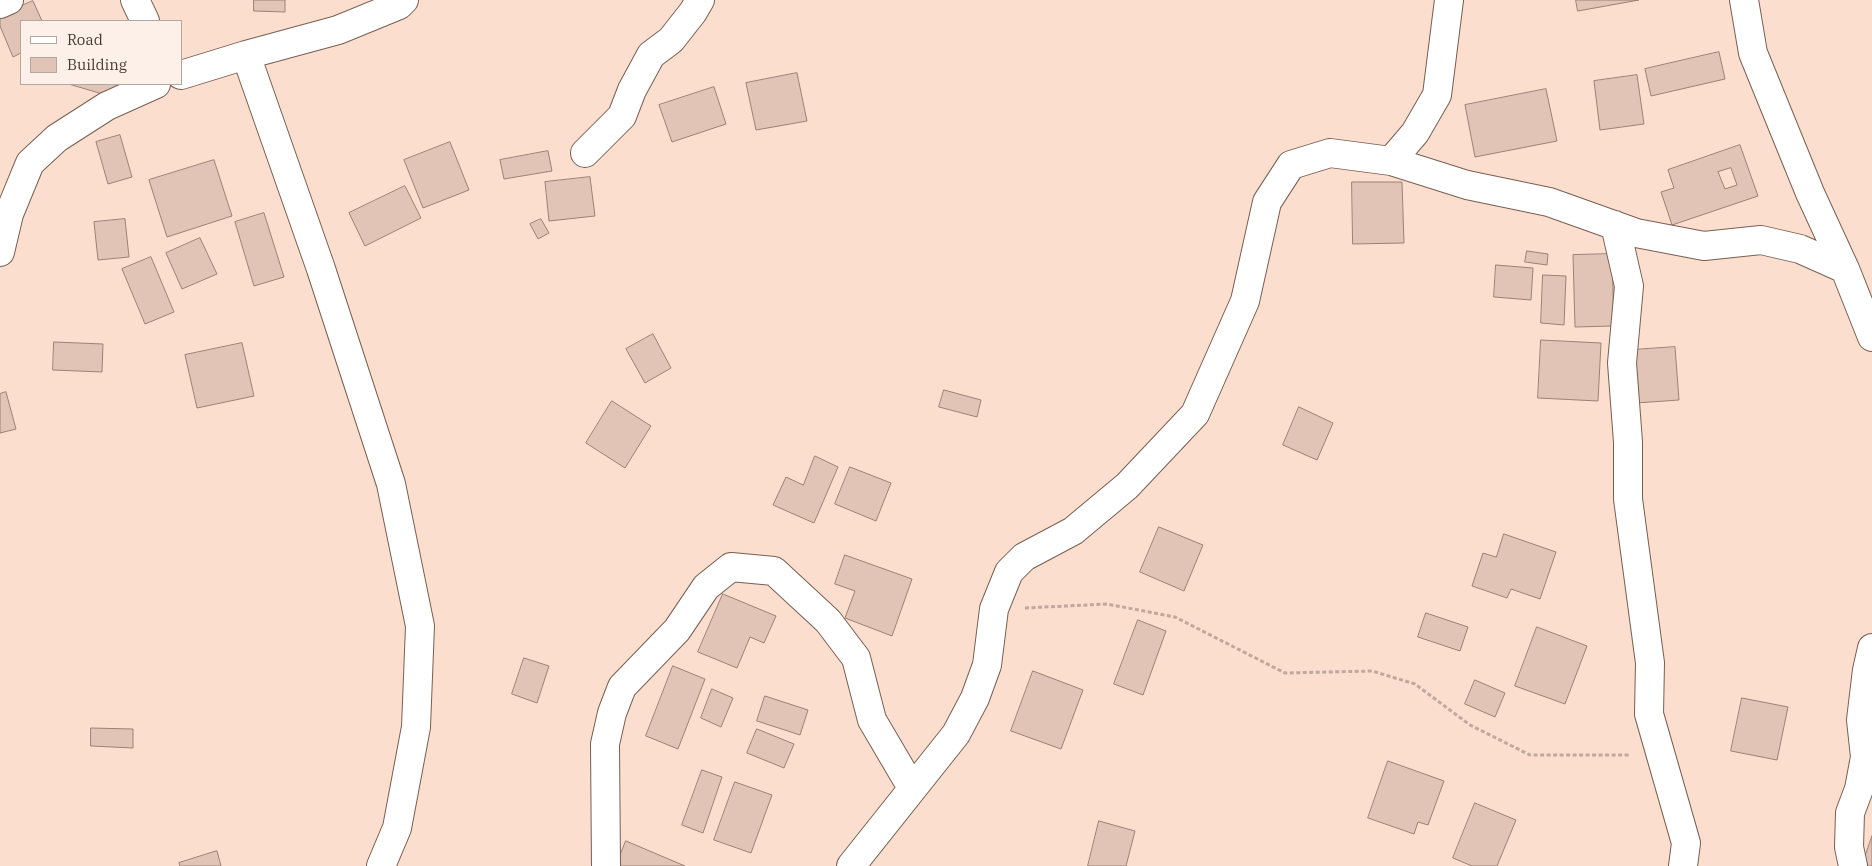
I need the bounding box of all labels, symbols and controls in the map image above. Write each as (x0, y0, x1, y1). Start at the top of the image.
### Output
legend (20, 20, 182, 85)
text: Road (67, 30, 103, 49)
text: Building (67, 55, 127, 74)

